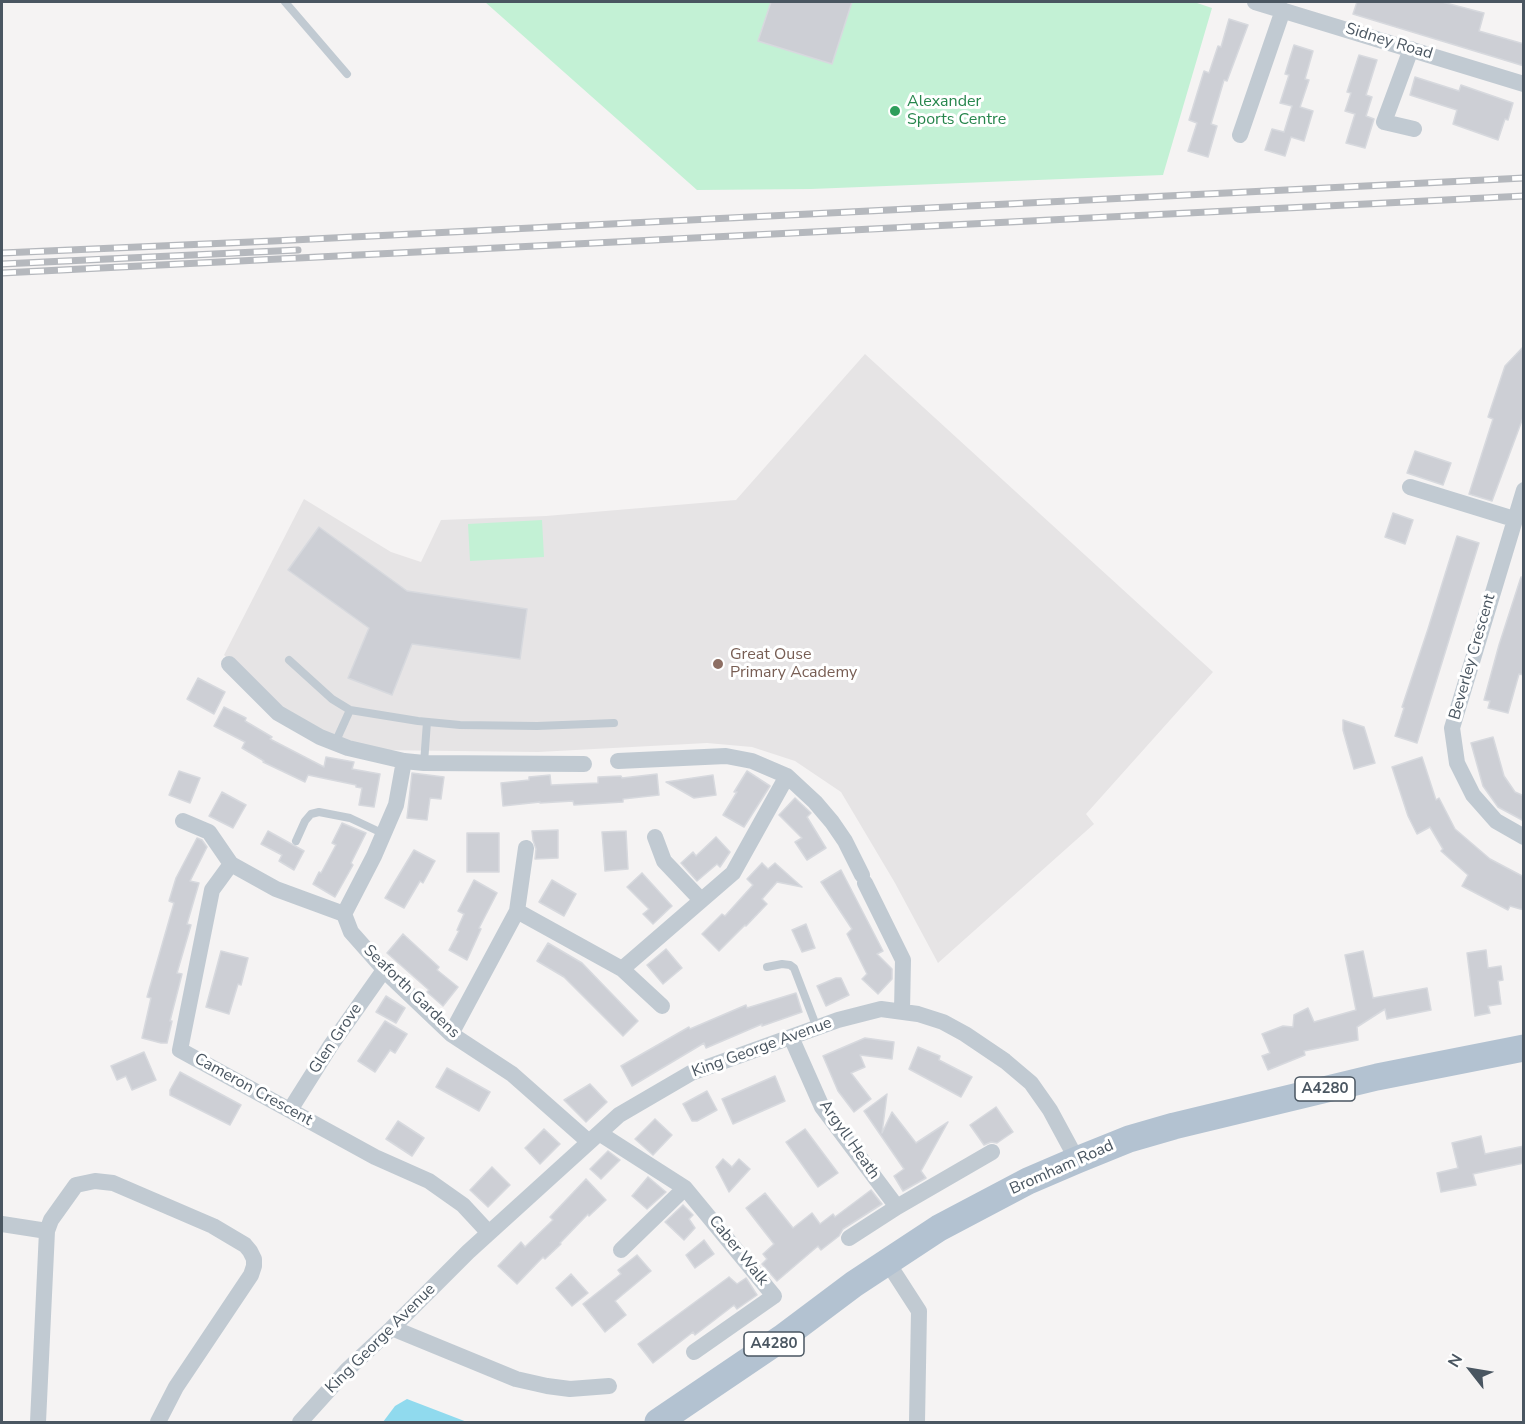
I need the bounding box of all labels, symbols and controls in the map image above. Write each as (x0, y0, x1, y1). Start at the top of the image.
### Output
street label: Sidney Road (1343, 20, 1435, 64)
place label: Alexander Sports Centre (907, 92, 1006, 130)
marker: Alexander Sports Centre (888, 104, 902, 118)
street label: Beverley Crescent (1446, 592, 1500, 722)
place label: Great Ouse Primary Academy (730, 645, 857, 683)
marker: Great Ouse Primary Academy (711, 657, 725, 671)
street label: Seaforth Gardens (359, 941, 463, 1043)
street label: Glen Grove (305, 1000, 367, 1078)
street label: King George Avenue (689, 1014, 835, 1082)
street label: Cameron Crescent (191, 1050, 315, 1130)
road number: A4280 (1295, 1077, 1355, 1101)
street label: Argyll Heath (815, 1097, 883, 1183)
street label: Bromham Road (1007, 1137, 1117, 1199)
street label: Caber Walk (704, 1212, 772, 1290)
street label: King George Avenue (322, 1280, 440, 1398)
road number: A4280 (744, 1332, 804, 1356)
north arrow (1441, 1340, 1501, 1400)
text: N (1443, 1350, 1468, 1372)

